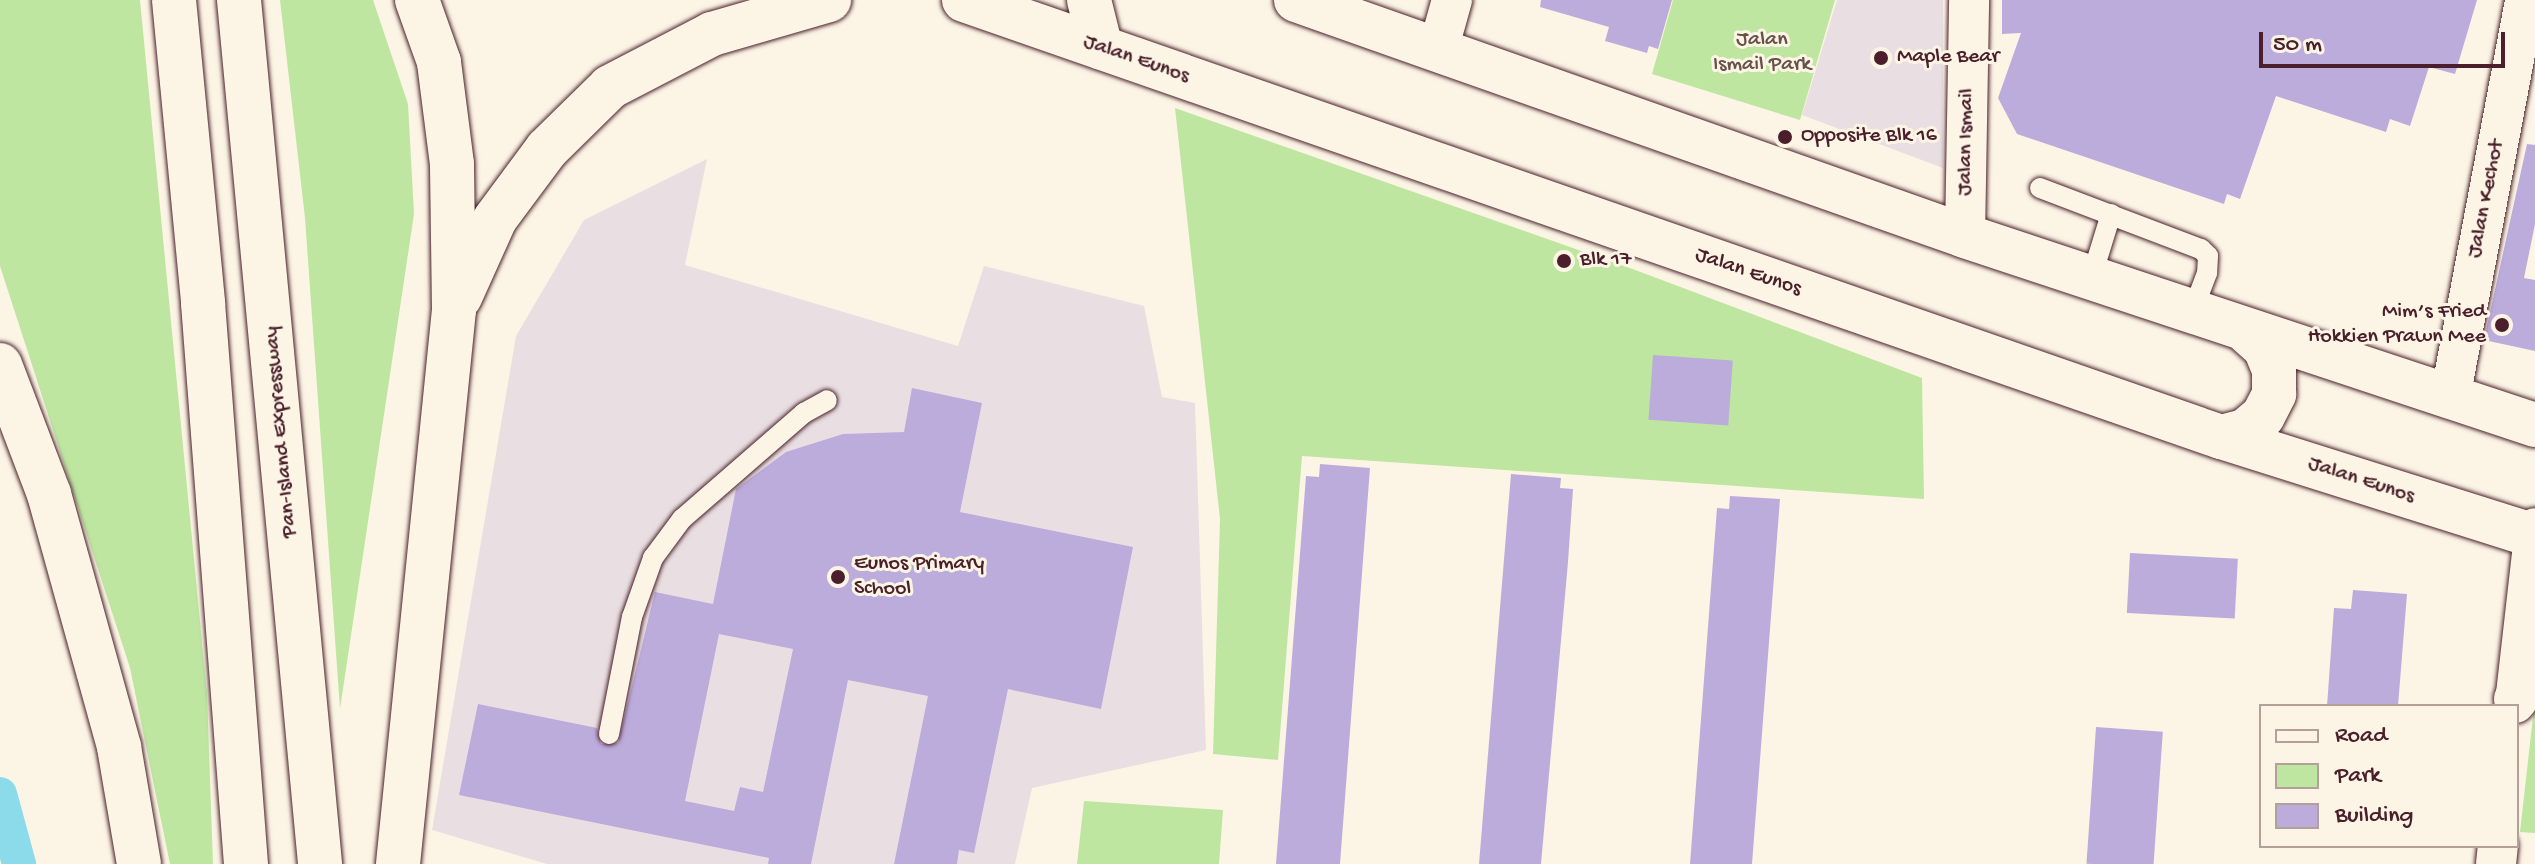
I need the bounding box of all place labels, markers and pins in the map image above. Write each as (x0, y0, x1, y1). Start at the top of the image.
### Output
place label: Maple Bear (1897, 45, 1999, 71)
marker: Maple Bear (1872, 49, 1890, 67)
place label: Opposite Blk 16 (1801, 124, 1937, 150)
marker: Opposite Blk 16 (1776, 128, 1794, 146)
place label: Blk 17 (1580, 248, 1631, 274)
marker: Blk 17 (1555, 252, 1573, 270)
place label: Mim’s Fried Hokkien Prawn Mee (2308, 299, 2486, 350)
marker: Mim’s Fried Hokkien Prawn Mee (2493, 316, 2511, 334)
place label: Eunos Primary School (854, 551, 984, 602)
marker: Eunos Primary School (829, 568, 847, 586)

